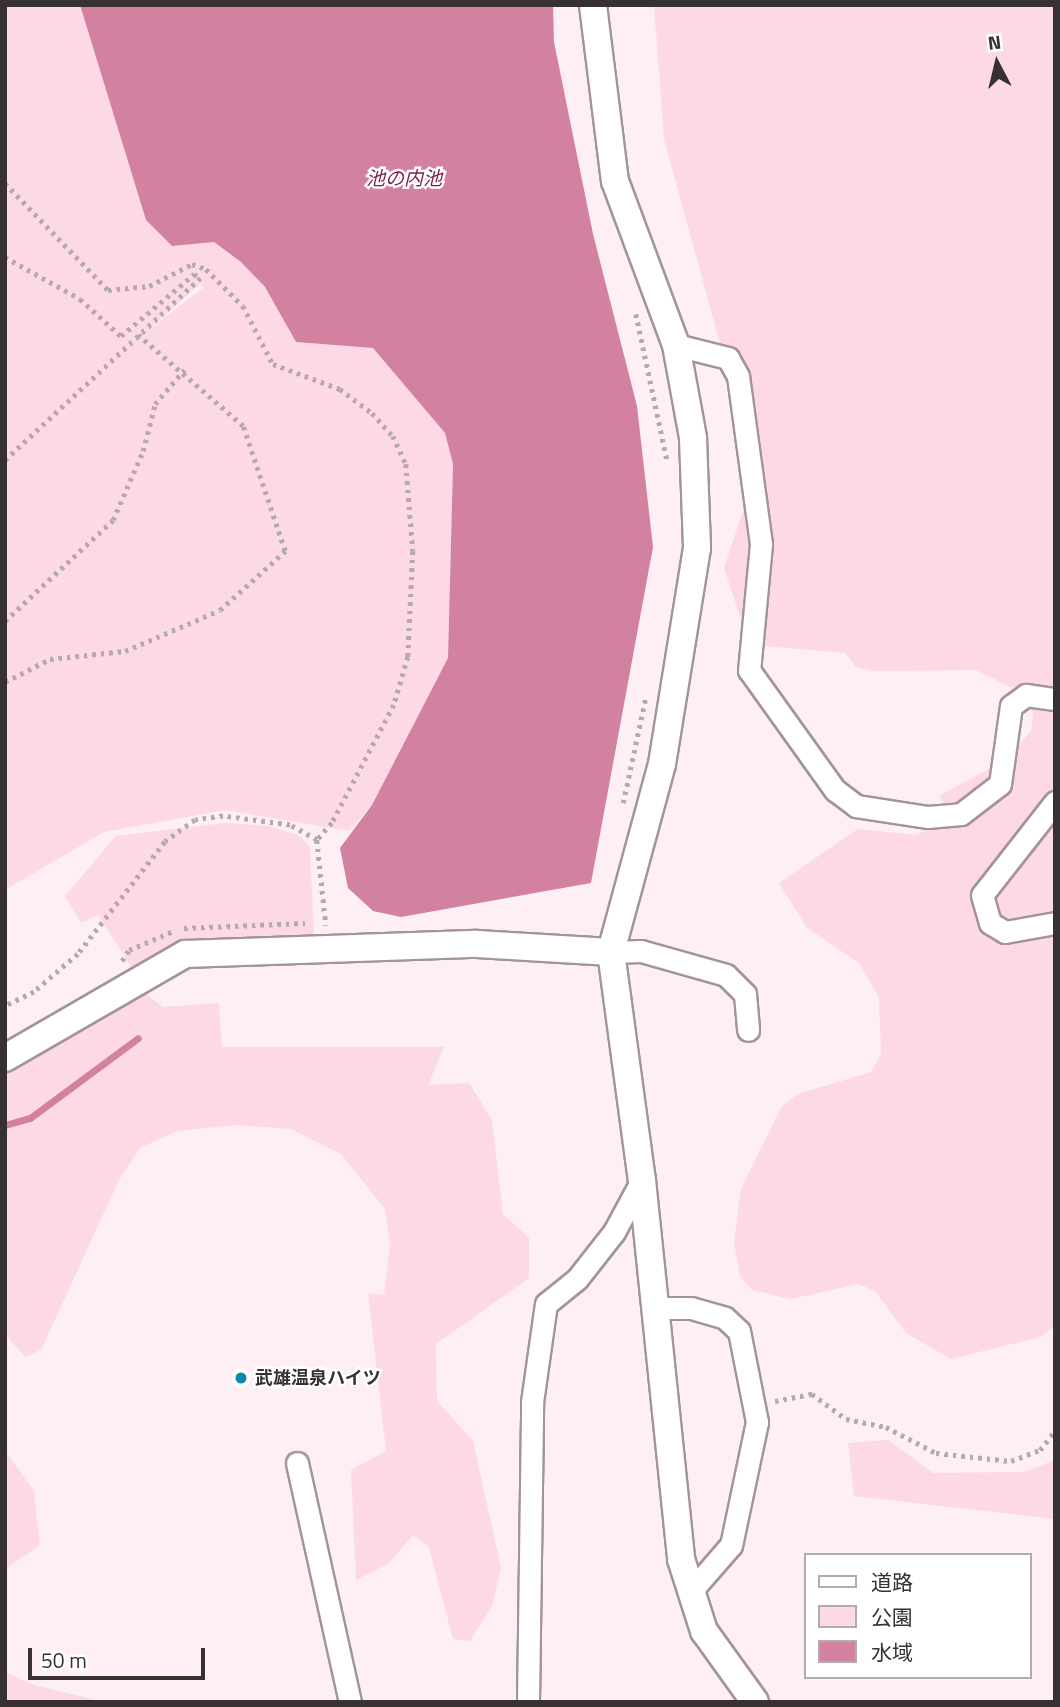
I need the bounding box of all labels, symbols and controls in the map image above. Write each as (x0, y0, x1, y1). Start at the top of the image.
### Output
text: N (986, 26, 1003, 57)
north arrow (962, 28, 1032, 98)
water label: 池の内池 (366, 167, 442, 189)
place label: 武雄温泉ハイツ (255, 1367, 381, 1389)
marker: 武雄温泉ハイツ (233, 1370, 249, 1386)
legend (804, 1553, 1032, 1679)
text: 道路 (871, 1566, 913, 1598)
text: 公園 (871, 1601, 913, 1633)
scale bar (32, 1634, 208, 1678)
text: 水域 (871, 1636, 913, 1668)
text: 50 m (41, 1644, 87, 1676)

